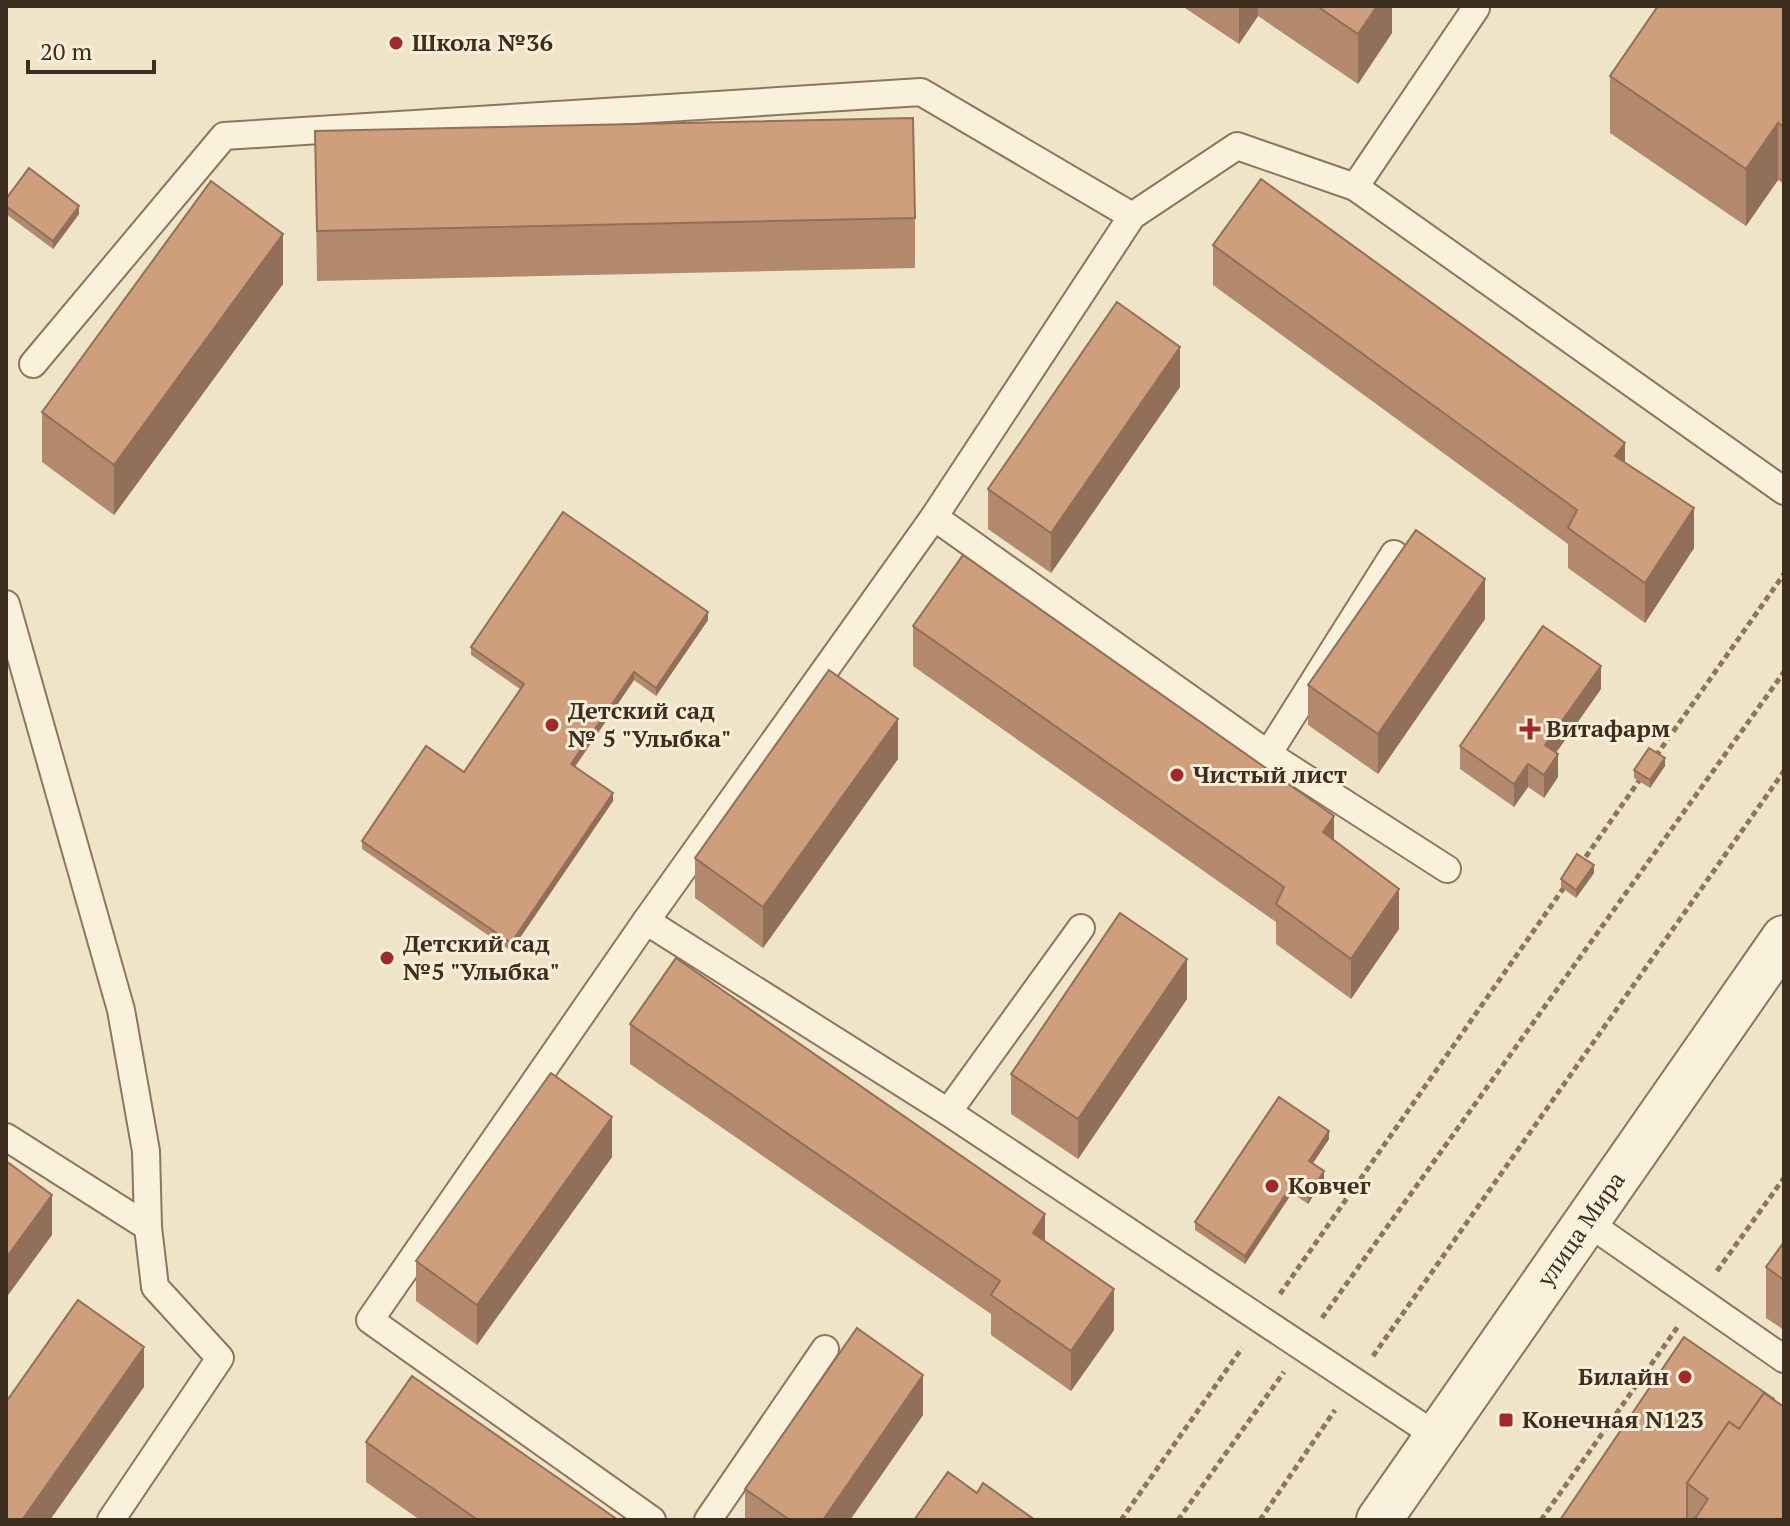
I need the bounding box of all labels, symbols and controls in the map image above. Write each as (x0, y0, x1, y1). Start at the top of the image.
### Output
scale bar (28, 24, 154, 74)
place label: Школа №36 (412, 26, 553, 58)
marker: Школа №36 (387, 34, 405, 52)
text: 20 m (40, 35, 92, 67)
place label: Детский сад № 5 "Улыбка" (568, 694, 731, 754)
place label: Витафарм (1546, 712, 1670, 744)
marker: Детский сад № 5 "Улыбка" (543, 716, 561, 734)
marker: Витафарм (1521, 720, 1539, 738)
place label: Чистый лист (1193, 758, 1347, 790)
marker: Чистый лист (1168, 766, 1186, 784)
place label: Детский сад №5 "Улыбка" (403, 927, 560, 987)
marker: Детский сад №5 "Улыбка" (378, 949, 396, 967)
street label: улица Мира (1529, 1165, 1632, 1294)
place label: Ковчег (1288, 1169, 1371, 1201)
marker: Ковчег (1263, 1177, 1281, 1195)
place label: Билайн (1578, 1360, 1669, 1392)
marker: Билайн (1676, 1368, 1694, 1386)
place label: Конечная N123 (1522, 1403, 1704, 1435)
marker: Конечная N123 (1497, 1411, 1515, 1429)

